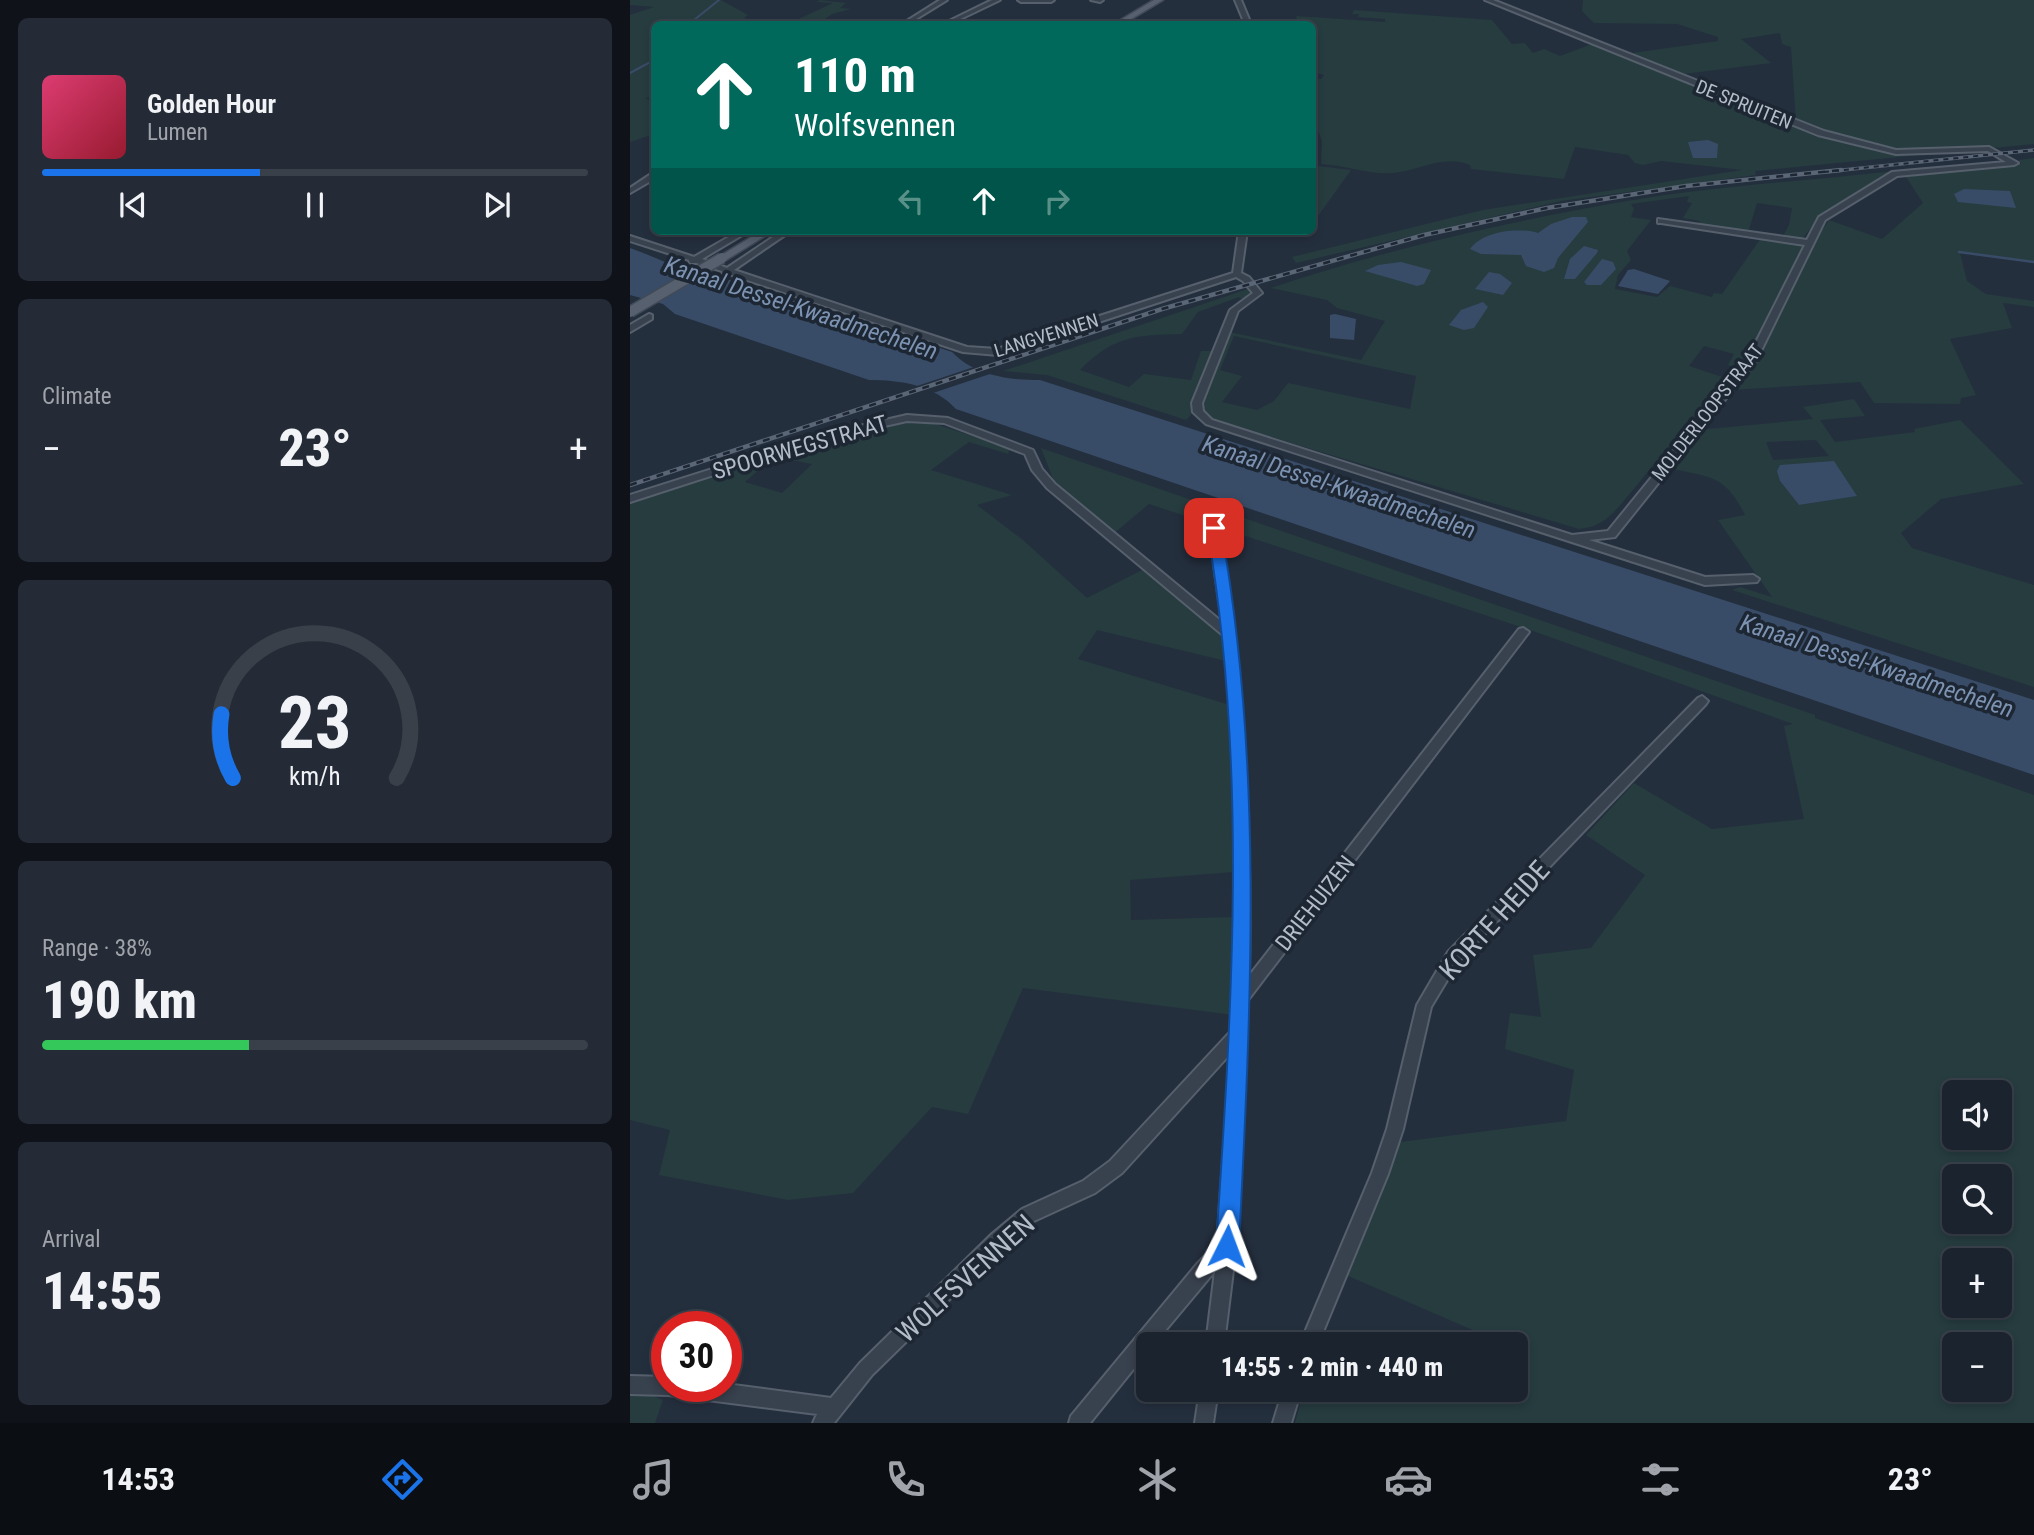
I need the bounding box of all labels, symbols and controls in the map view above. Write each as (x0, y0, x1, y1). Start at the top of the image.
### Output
text: 110 m (794, 47, 916, 104)
icon: ahead (679, 49, 770, 140)
street label: DE SPRUITEN (1693, 75, 1795, 134)
text: Golden Hour (147, 89, 276, 119)
text: Wolfsvennen (794, 106, 956, 144)
text: Lumen (147, 119, 208, 146)
icon: left (892, 182, 930, 220)
icon: ahead (965, 182, 1003, 220)
icon: right (1038, 182, 1076, 220)
icon: previous (114, 186, 152, 224)
icon: pause (296, 186, 334, 224)
icon: next (478, 186, 516, 224)
water label: Kanaal Dessel-Kwaadmechelen (661, 251, 941, 365)
street label: LANGVENNEN (991, 309, 1101, 362)
street label: MOLDERLOOPSTRAAT (1647, 339, 1768, 485)
text: Climate (42, 383, 112, 410)
street label: SPOORWEGSTRAAT (710, 410, 891, 485)
text: 23° (278, 418, 352, 479)
text: − (42, 427, 61, 471)
text: + (569, 427, 588, 471)
water label: Kanaal Dessel-Kwaadmechelen (1199, 430, 1479, 544)
pin (1184, 498, 1244, 558)
icon: arrive (1195, 509, 1233, 547)
water label: Kanaal Dessel-Kwaadmechelen (1737, 609, 2017, 723)
text: 23 (278, 680, 352, 766)
text: km/h (289, 761, 341, 790)
street label: DRIEHUIZEN (1270, 850, 1361, 956)
street label: KORTE HEIDE (1432, 854, 1556, 987)
text: Range · 38% (42, 935, 152, 962)
text: 190 km (42, 970, 197, 1031)
map controls (1942, 1080, 2012, 1402)
button: sound (1942, 1080, 2012, 1150)
button: search (1942, 1164, 2012, 1234)
street label: WOLFSVENNEN (889, 1208, 1041, 1349)
position arrow (1190, 1209, 1264, 1283)
text: Arrival (42, 1226, 101, 1253)
button: + (1942, 1248, 2012, 1318)
text: 14:55 (42, 1261, 162, 1322)
speed limit sign: 30 (651, 1311, 742, 1402)
button: − (1942, 1332, 2012, 1402)
text: 14:55 · 2 min · 440 m (1221, 1352, 1443, 1382)
icon: directions (378, 1455, 427, 1504)
icon: music (629, 1455, 678, 1504)
icon: phone (881, 1455, 930, 1504)
icon: climate (1133, 1455, 1182, 1504)
icon: car (1384, 1455, 1433, 1504)
icon: filters (1636, 1455, 1685, 1504)
text: 14:53 (101, 1460, 175, 1498)
text: 23° (1888, 1460, 1933, 1498)

